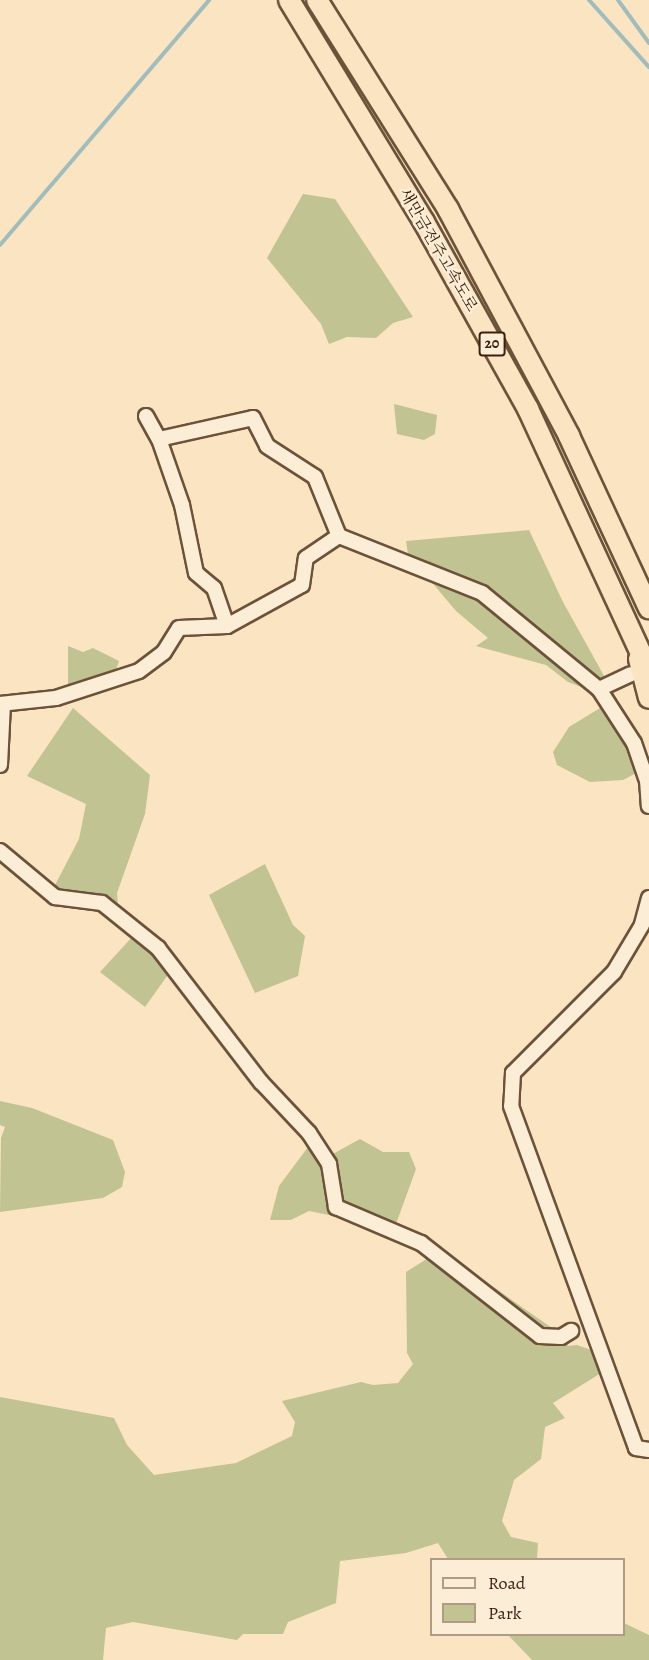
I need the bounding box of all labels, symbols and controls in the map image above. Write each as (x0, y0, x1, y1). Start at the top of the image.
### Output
street label: 새만금전주고속도로 (395, 185, 481, 315)
road number: 20 (478, 332, 506, 356)
legend (430, 1558, 625, 1636)
text: Road (488, 1571, 525, 1595)
text: Park (488, 1601, 522, 1625)

